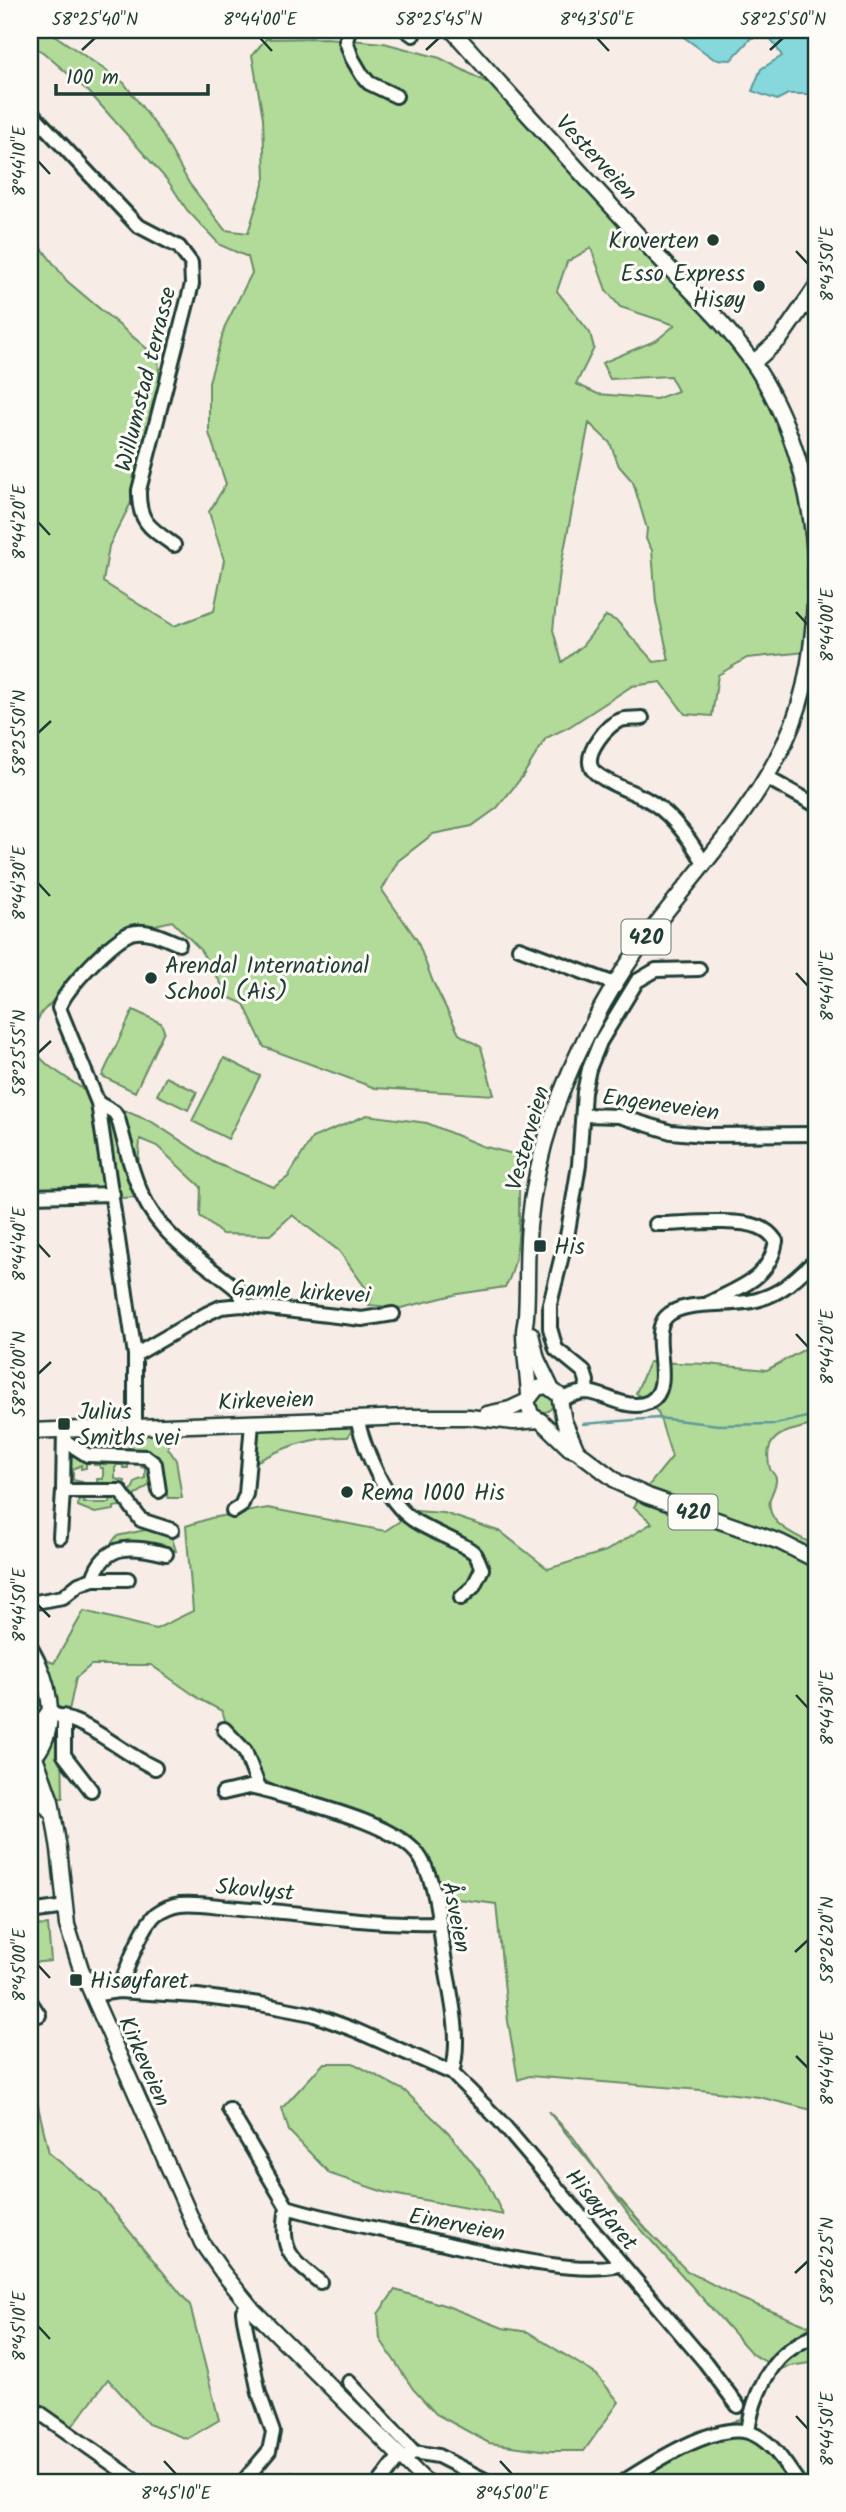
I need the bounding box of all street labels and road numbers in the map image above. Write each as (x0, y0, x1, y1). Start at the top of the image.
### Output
street label: Vesterveien (546, 107, 645, 210)
street label: Willumstad terrasse (107, 283, 187, 476)
road number: 420 (622, 920, 670, 954)
street label: Engeneveien (600, 1080, 722, 1132)
street label: Vesterveien (497, 1082, 561, 1195)
street label: Gamle kirkevei (231, 1271, 373, 1315)
street label: Kirkeveien (217, 1382, 315, 1422)
road number: 420 (668, 1494, 718, 1530)
street label: Skovlyst (214, 1870, 296, 1912)
street label: Åsveien (431, 1879, 480, 1956)
street label: Kirkeveien (107, 2011, 179, 2113)
street label: Hisøyfaret (555, 2161, 647, 2260)
street label: Einerveien (405, 2199, 508, 2253)

